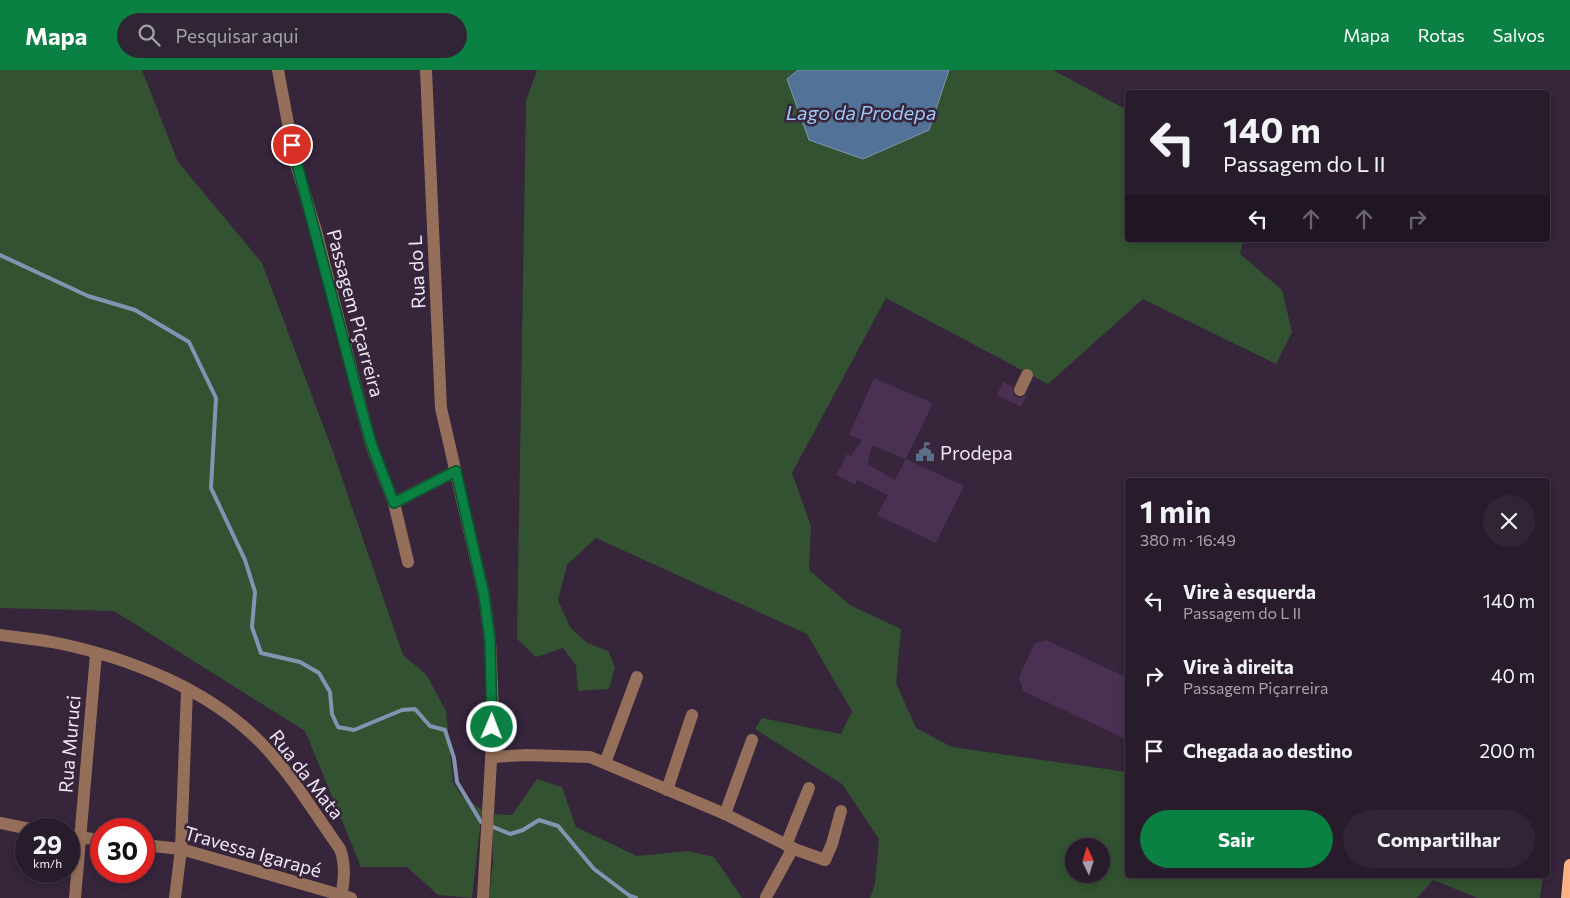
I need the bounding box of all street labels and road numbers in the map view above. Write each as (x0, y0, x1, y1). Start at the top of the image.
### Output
street label: Passagem Piçarreira (323, 227, 389, 399)
street label: Rua do L (403, 235, 429, 309)
street label: Rua Muruci (53, 694, 85, 794)
street label: Rua da Mata (265, 725, 349, 823)
street label: Travessa Igarapé (182, 820, 324, 882)

